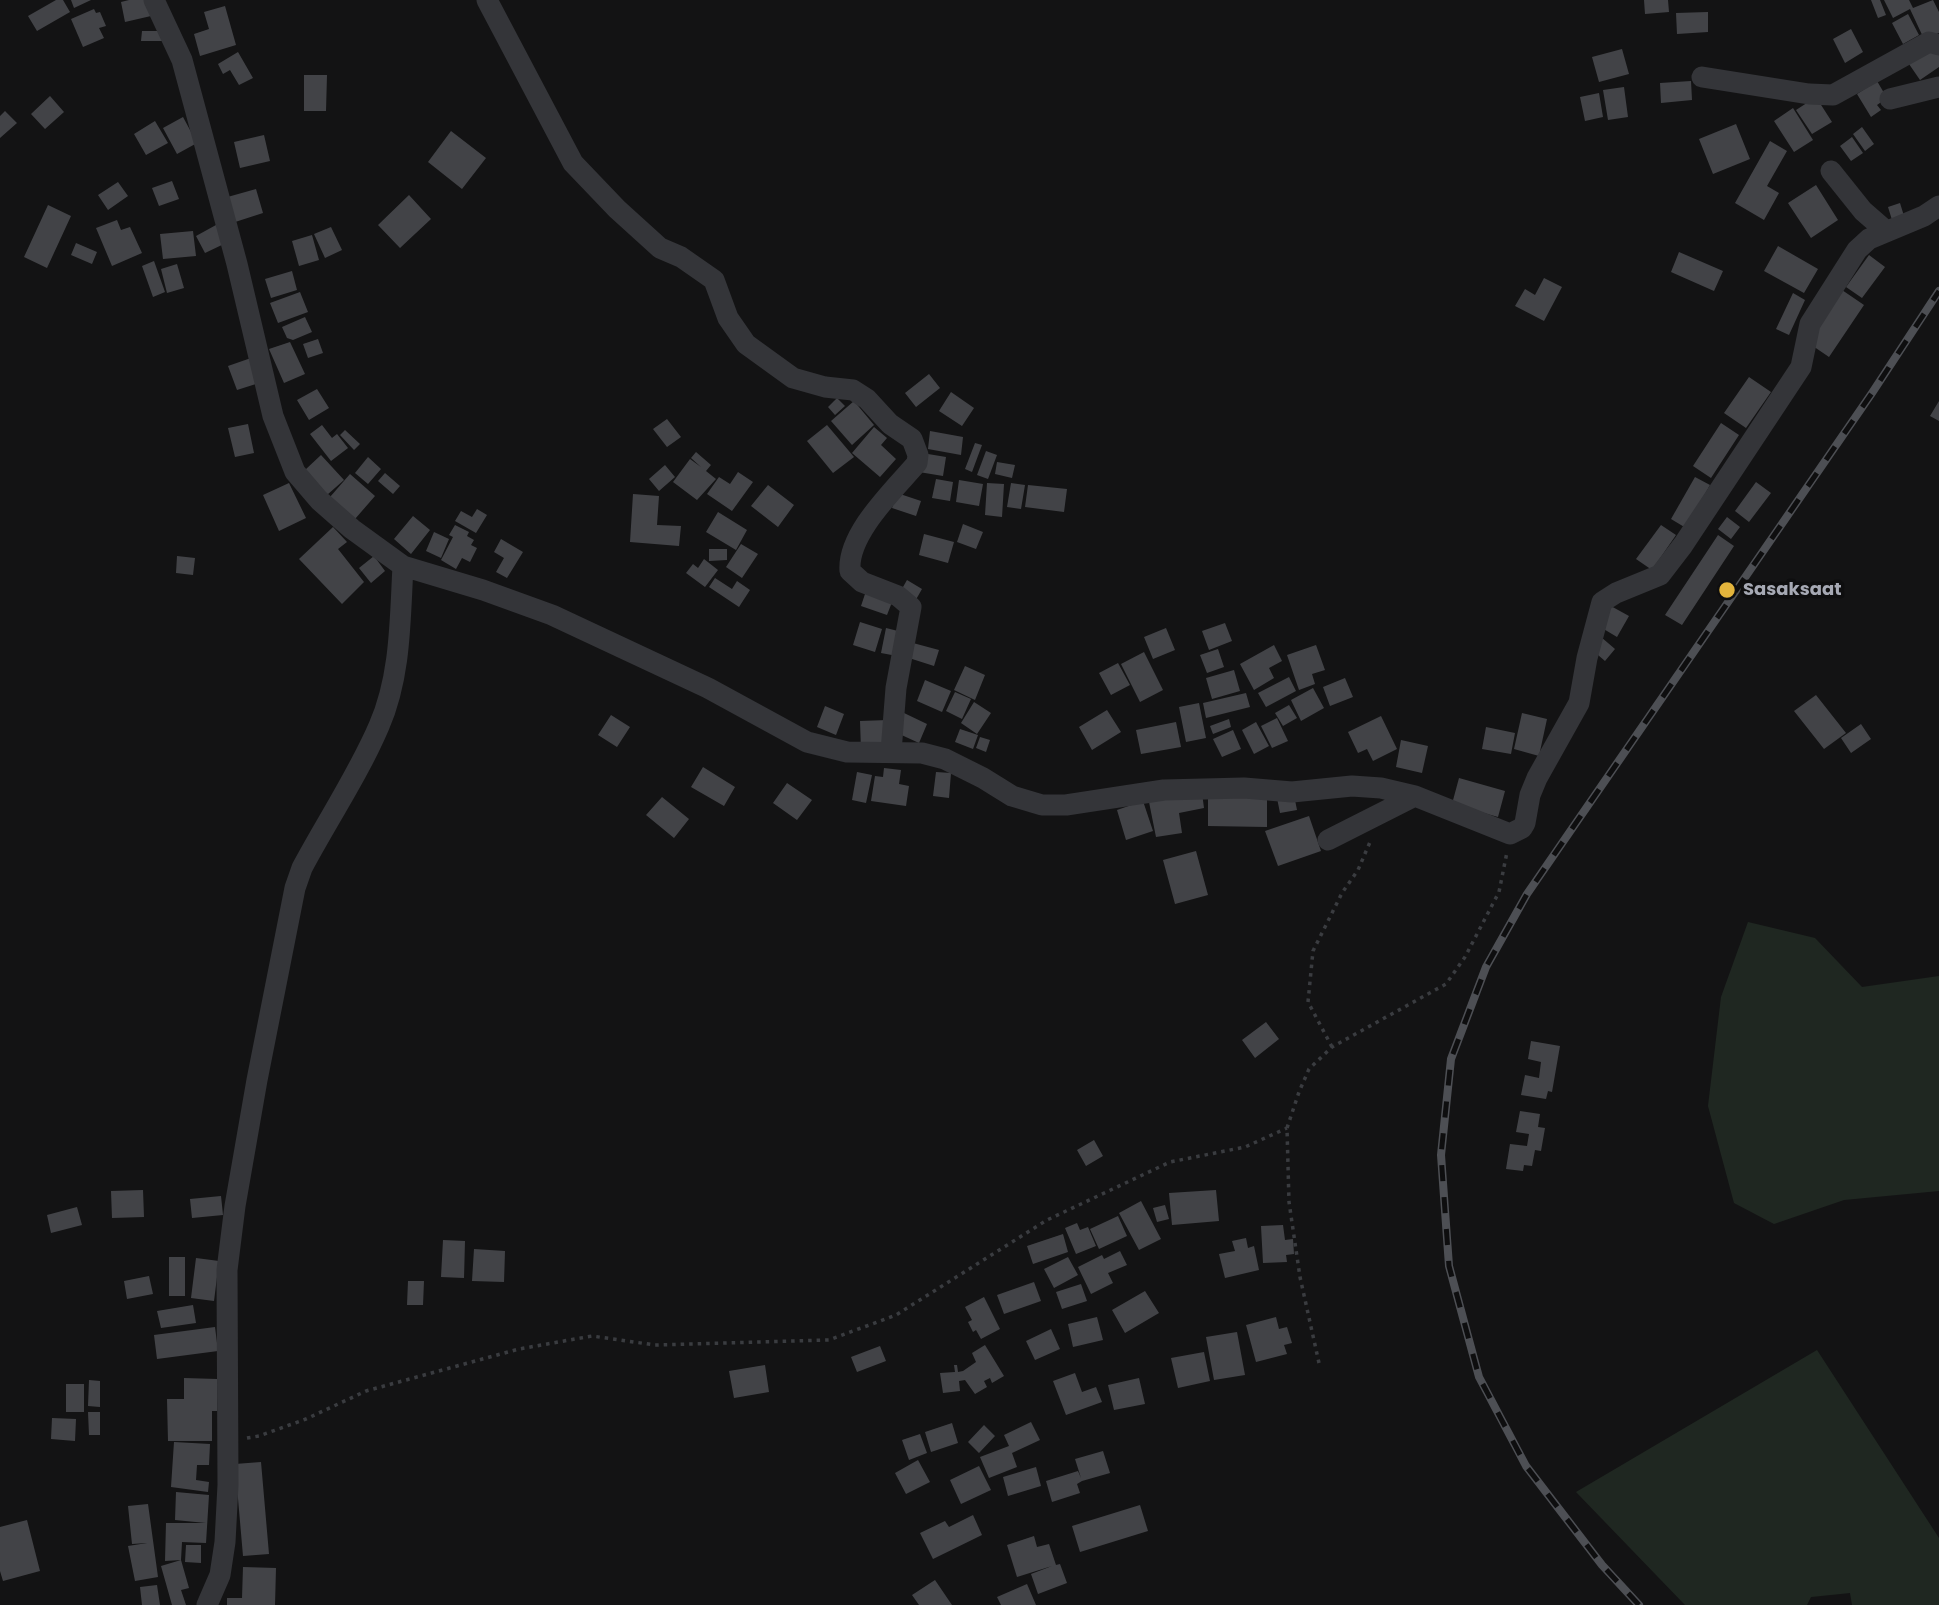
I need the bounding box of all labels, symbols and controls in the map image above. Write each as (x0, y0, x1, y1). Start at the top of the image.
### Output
place label: Sasaksaat (1743, 579, 1841, 601)
marker: Sasaksaat (1717, 580, 1737, 600)

